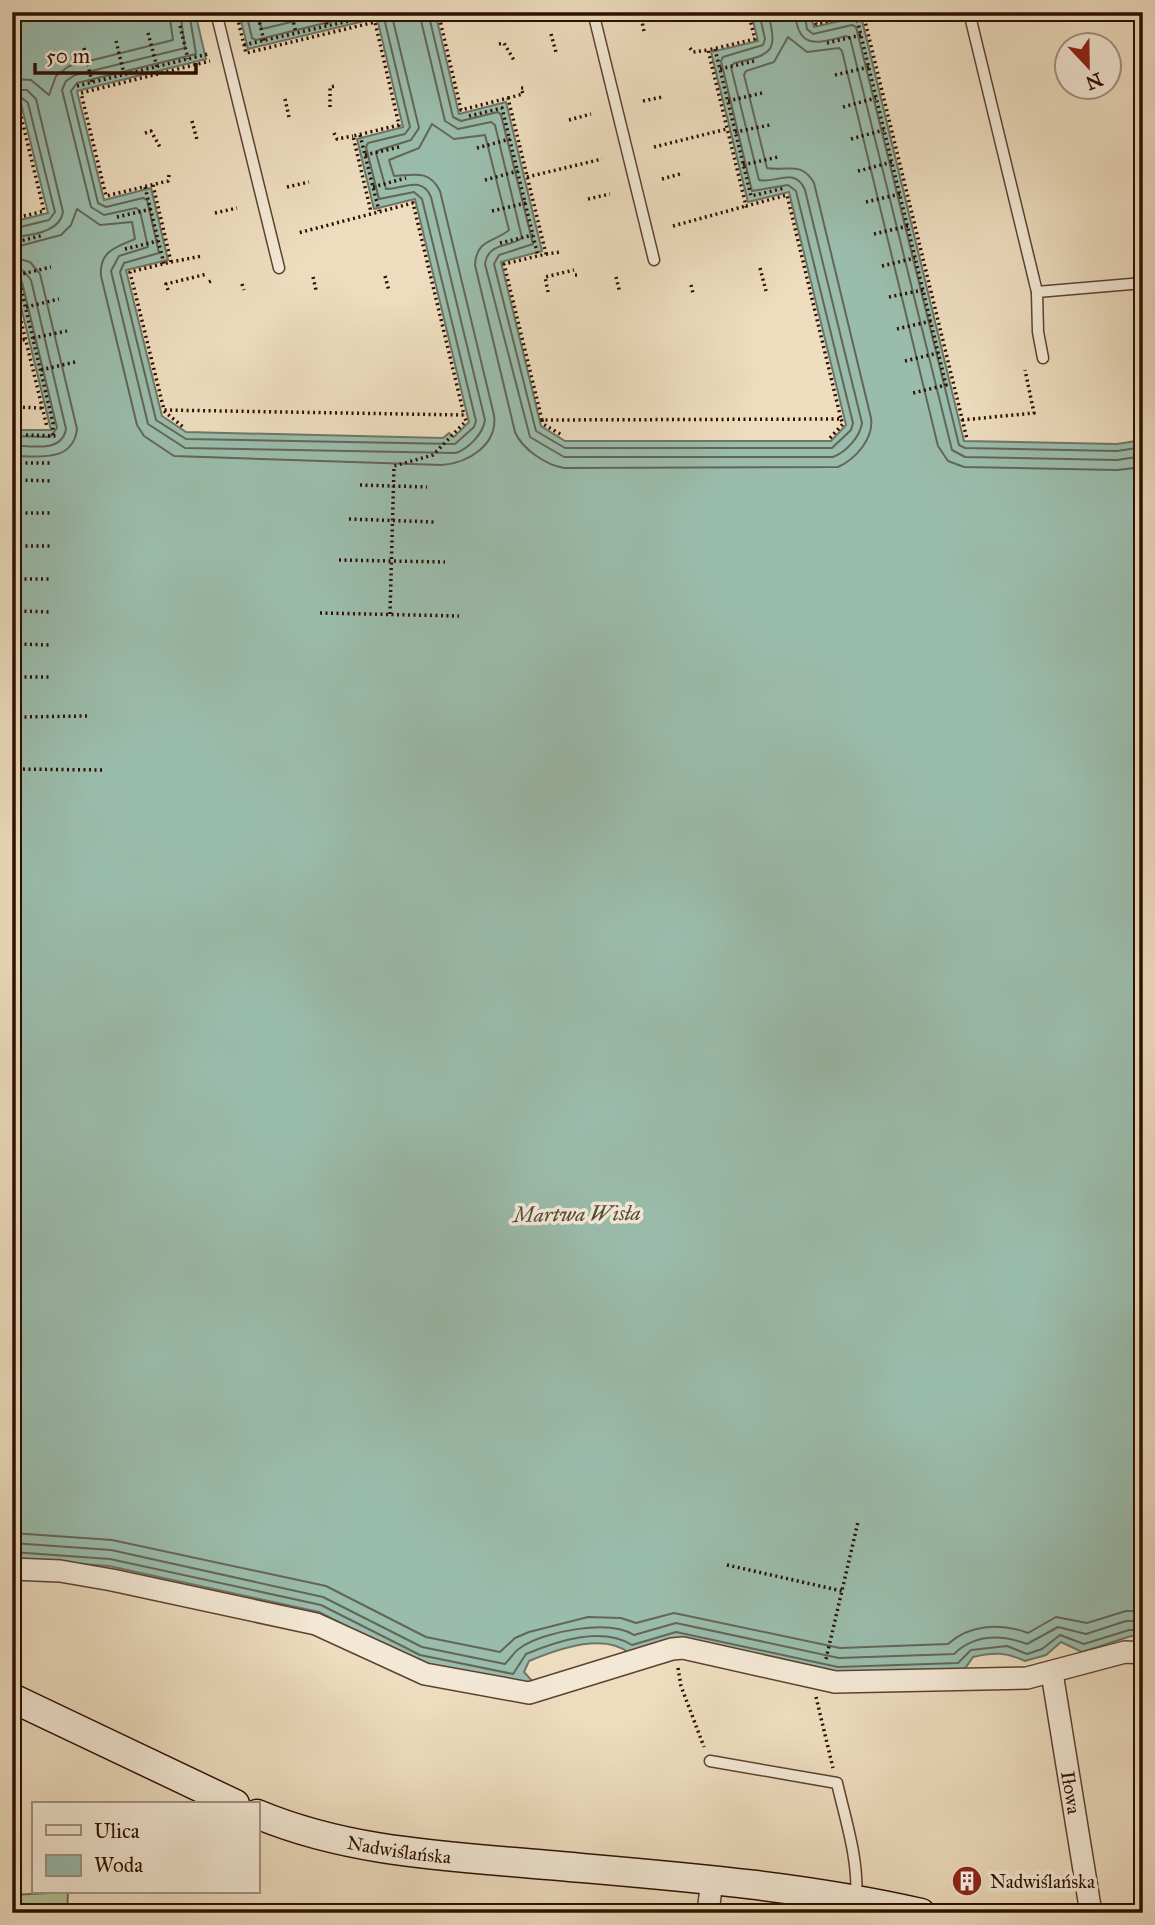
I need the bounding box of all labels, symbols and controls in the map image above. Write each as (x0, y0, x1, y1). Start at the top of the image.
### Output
scale bar (35, 32, 196, 76)
north arrow (1054, 32, 1124, 102)
text: 50 m (46, 43, 91, 69)
text: N (1082, 68, 1106, 95)
water label: Martwa Wisła (511, 1200, 641, 1228)
street label: Iłowa (1057, 1769, 1086, 1817)
legend (32, 1802, 259, 1894)
text: Ulica (94, 1818, 140, 1844)
street label: Nadwiślańska (345, 1830, 453, 1868)
text: Woda (94, 1852, 143, 1878)
building icon: Nadwiślańska (950, 1864, 984, 1898)
place label: Nadwiślańska (990, 1870, 1096, 1893)

